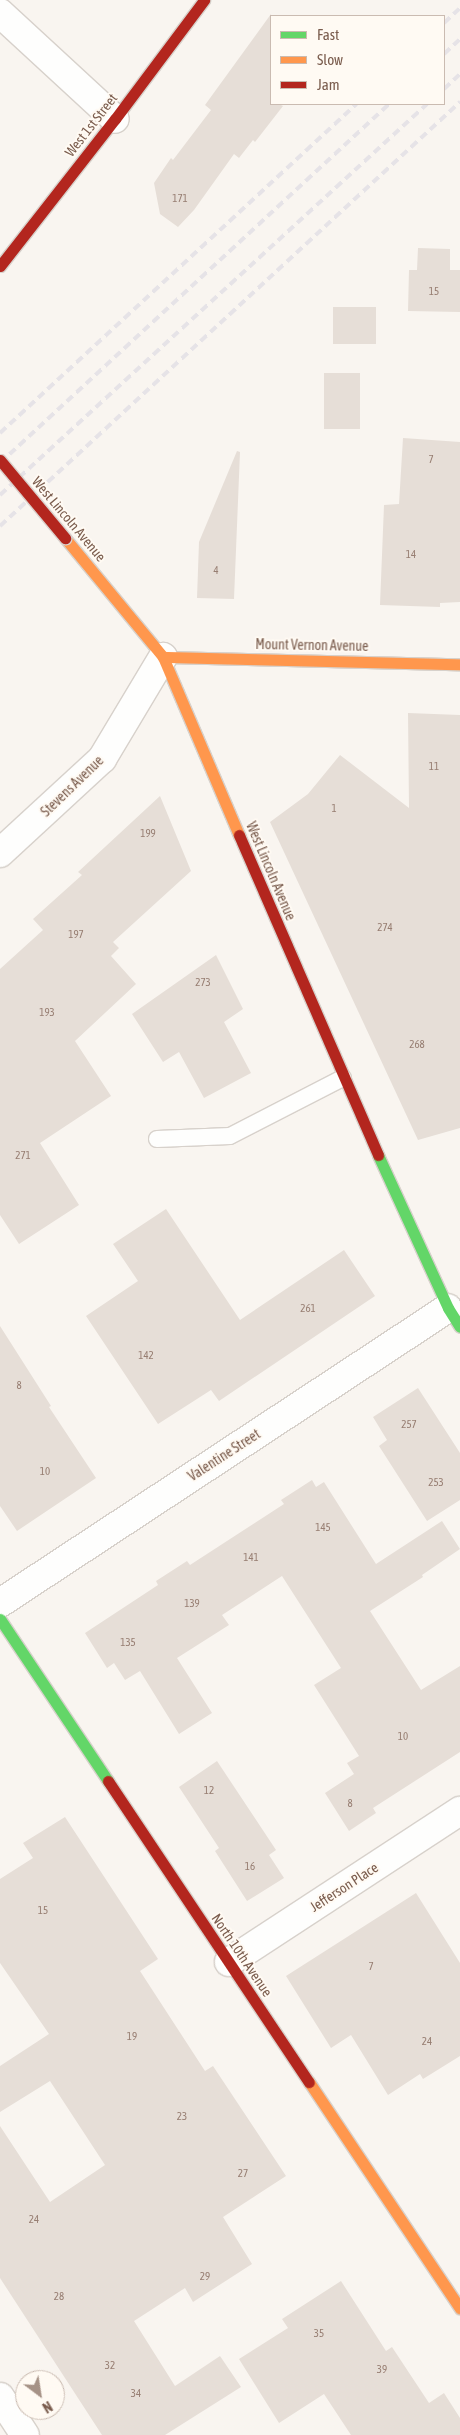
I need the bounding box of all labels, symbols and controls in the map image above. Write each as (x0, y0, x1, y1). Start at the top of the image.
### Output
legend (270, 15, 445, 105)
text: Fast (317, 26, 339, 43)
text: Slow (317, 51, 343, 68)
text: Jam (317, 76, 340, 93)
street label: West 1st Street (61, 90, 121, 160)
house number: 171 (172, 191, 188, 205)
house number: 15 (429, 284, 439, 298)
house number: 7 (428, 452, 434, 466)
street label: West Lincoln Avenue (29, 473, 109, 565)
house number: 14 (406, 547, 416, 561)
house number: 4 (213, 563, 219, 577)
street label: Mount Vernon Avenue (255, 636, 369, 654)
street label: Stevens Avenue (37, 752, 107, 820)
house number: 11 (429, 759, 439, 773)
house number: 1 (331, 801, 337, 815)
street label: West Lincoln Avenue (243, 819, 299, 923)
house number: 199 (140, 826, 156, 840)
house number: 274 (377, 920, 393, 934)
house number: 197 (68, 927, 84, 941)
house number: 273 (195, 975, 211, 989)
house number: 193 (39, 1005, 55, 1019)
house number: 268 (409, 1037, 425, 1051)
house number: 271 (15, 1148, 31, 1162)
house number: 261 (300, 1301, 316, 1315)
house number: 142 (138, 1348, 154, 1362)
house number: 8 (16, 1378, 22, 1392)
house number: 257 (401, 1417, 417, 1431)
street label: Valentine Street (185, 1425, 263, 1485)
house number: 10 (40, 1464, 50, 1478)
house number: 253 (428, 1475, 444, 1489)
house number: 145 (315, 1520, 331, 1534)
house number: 141 (243, 1550, 259, 1564)
house number: 139 (184, 1596, 200, 1610)
house number: 135 (120, 1635, 136, 1649)
house number: 10 (398, 1729, 408, 1743)
house number: 12 (204, 1783, 214, 1797)
house number: 8 (347, 1796, 353, 1810)
house number: 16 (245, 1859, 255, 1873)
street label: Jefferson Place (307, 1859, 381, 1915)
house number: 15 (38, 1903, 48, 1917)
street label: North 10th Avenue (208, 1910, 276, 2000)
house number: 7 (368, 1959, 374, 1973)
house number: 19 (127, 2029, 137, 2043)
house number: 24 (422, 2034, 432, 2048)
house number: 23 (177, 2109, 187, 2123)
house number: 27 (238, 2166, 248, 2180)
house number: 24 (29, 2212, 39, 2226)
house number: 29 (200, 2269, 210, 2283)
house number: 28 (54, 2289, 64, 2303)
house number: 35 (314, 2326, 324, 2340)
house number: 32 (105, 2358, 115, 2372)
house number: 39 (377, 2362, 387, 2376)
north arrow (15, 2370, 65, 2420)
house number: 34 (131, 2386, 141, 2400)
text: N (40, 2398, 55, 2416)

